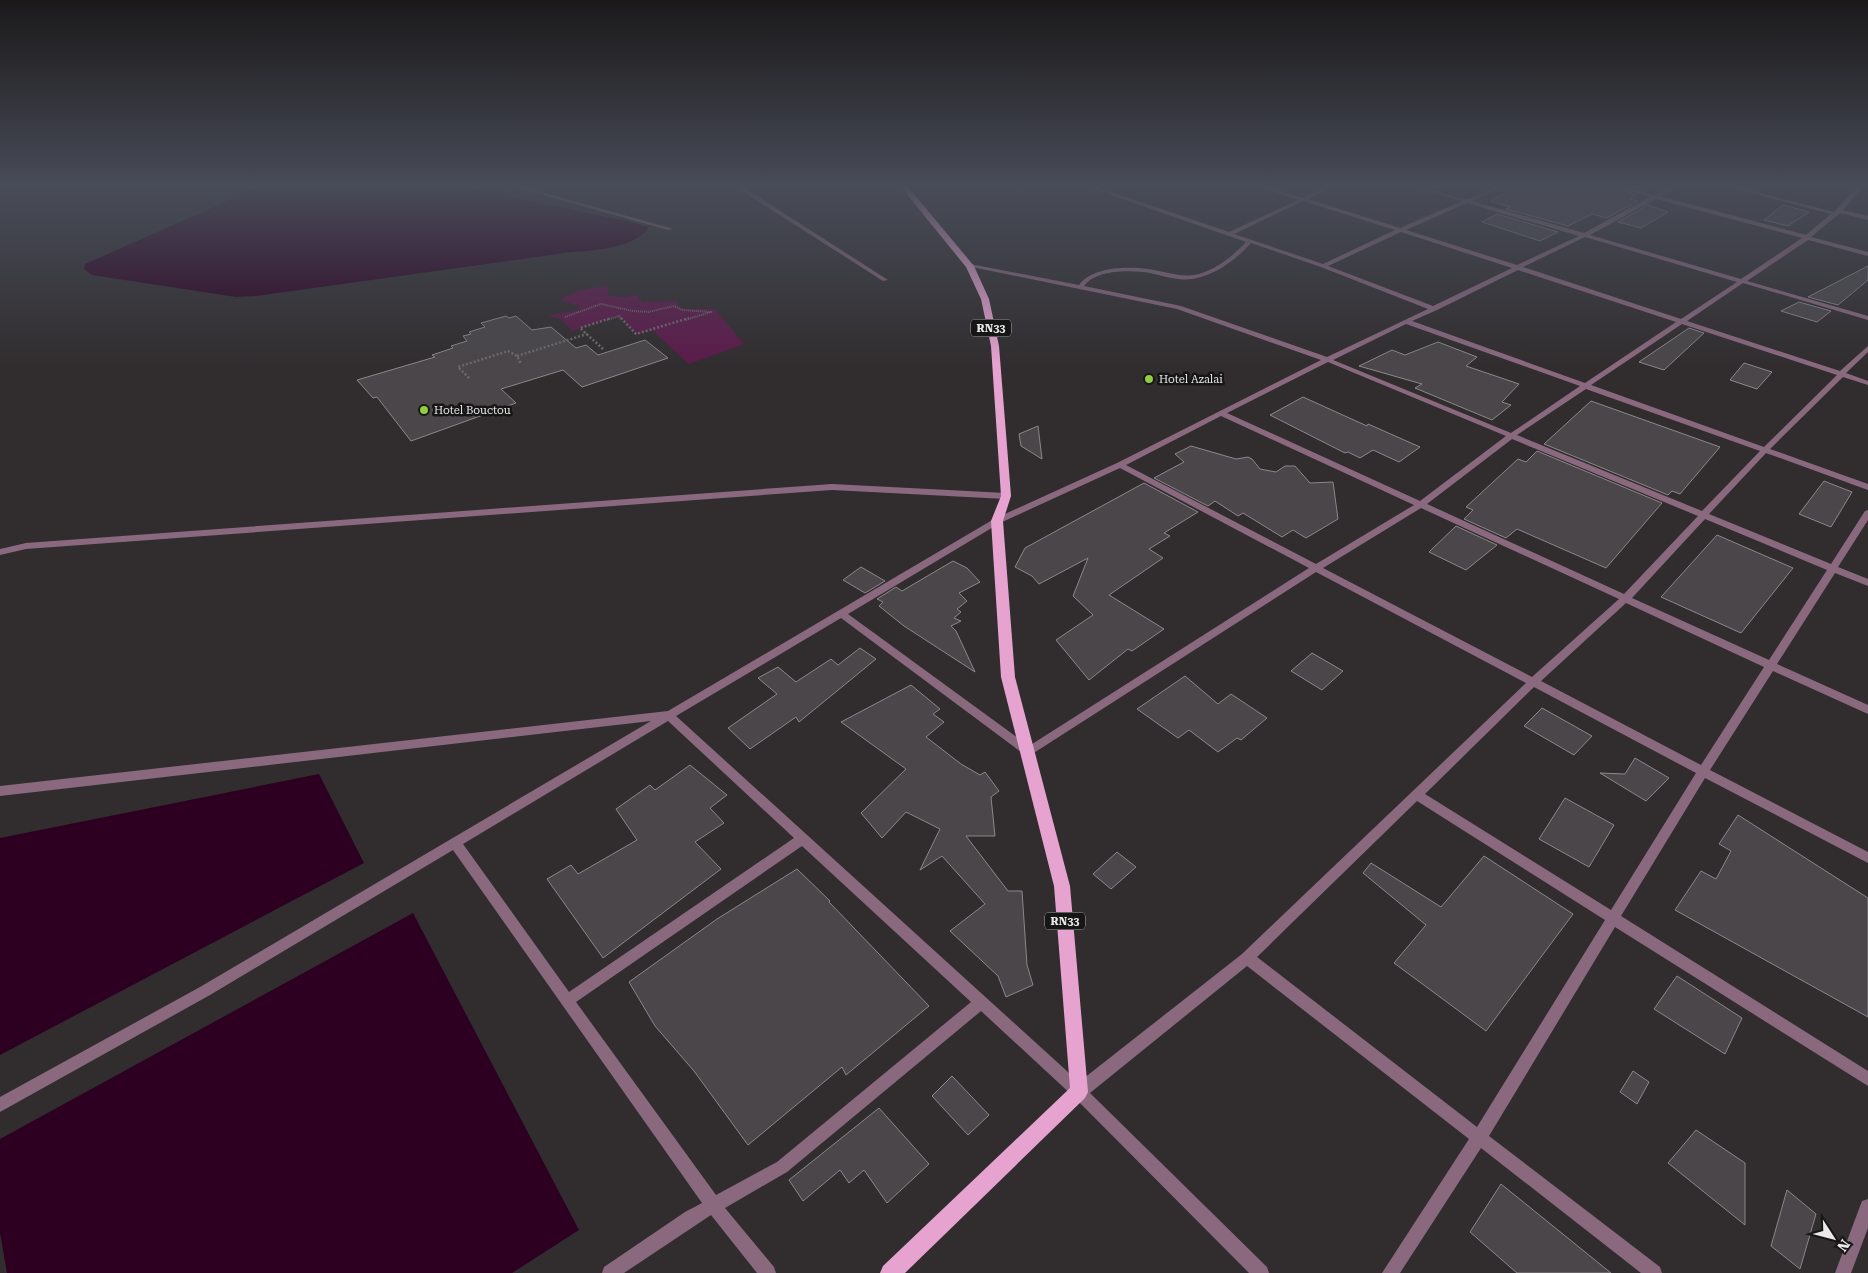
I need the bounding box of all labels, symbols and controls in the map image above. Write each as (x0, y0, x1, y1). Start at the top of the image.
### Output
road number: RN33 (971, 319, 1011, 336)
marker: Hotel Azalai (1143, 373, 1155, 385)
place label: Hotel Azalai (1159, 373, 1223, 386)
marker: Hotel Bouctou (418, 404, 430, 416)
place label: Hotel Bouctou (434, 404, 511, 417)
road number: RN33 (1045, 912, 1085, 929)
north arrow (1808, 1213, 1858, 1263)
text: N (1834, 1237, 1853, 1255)

